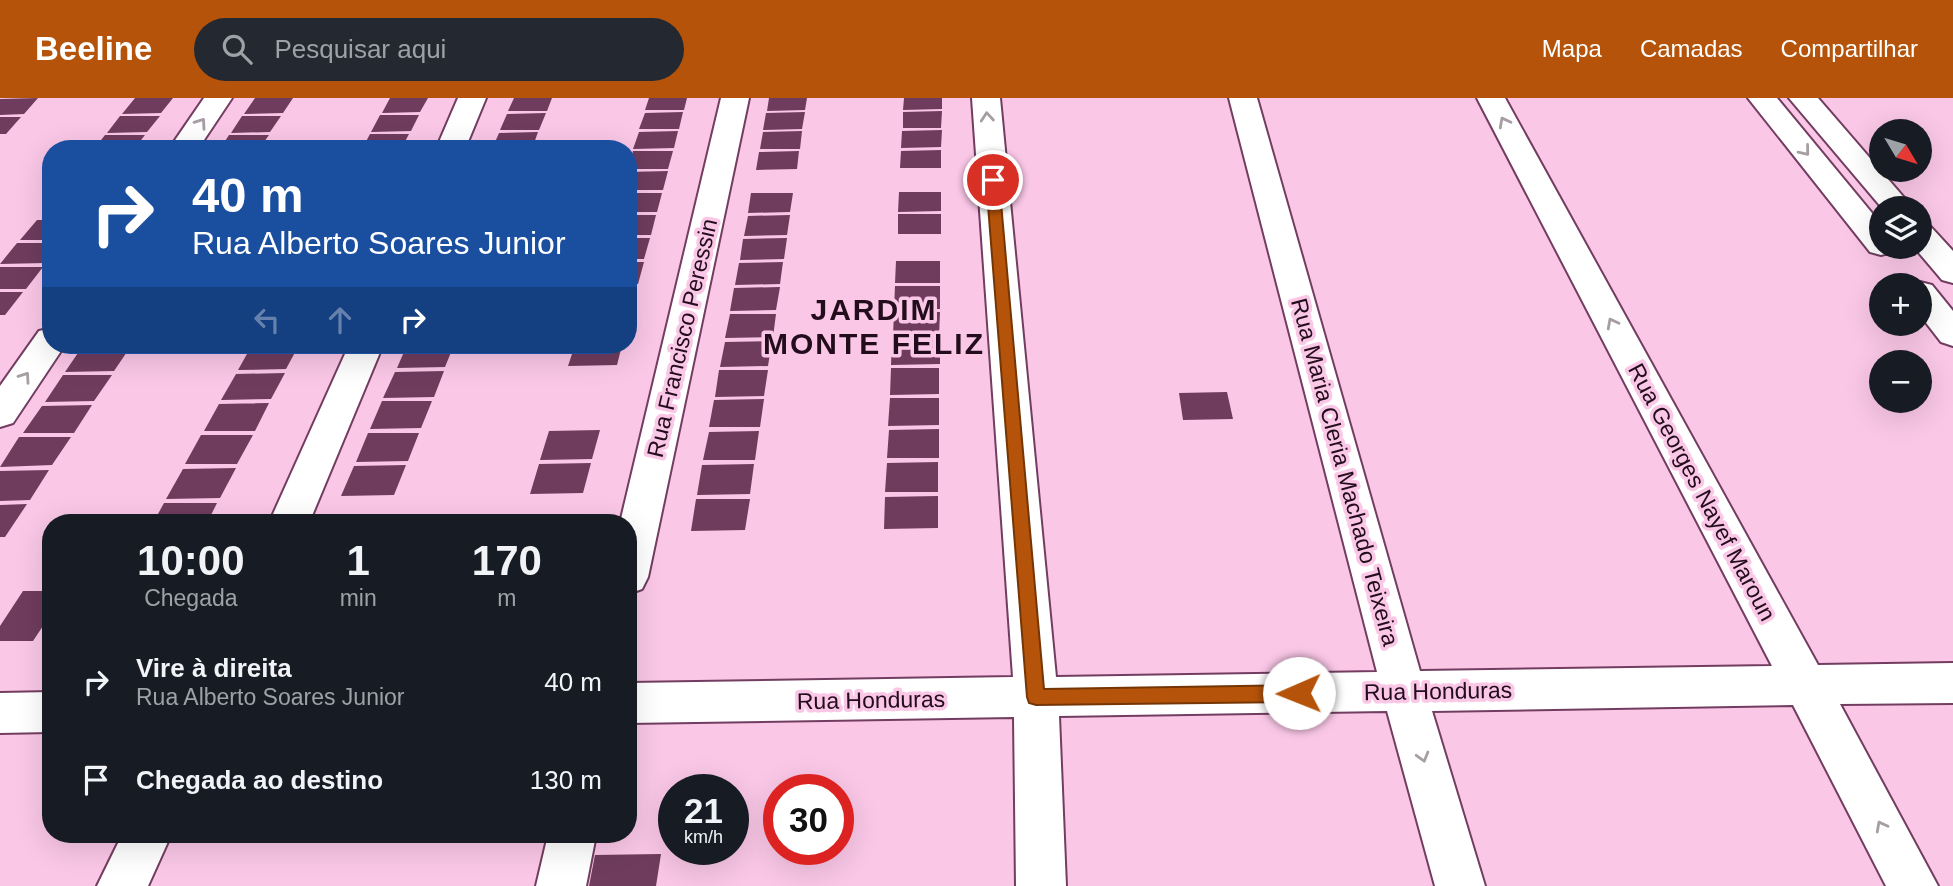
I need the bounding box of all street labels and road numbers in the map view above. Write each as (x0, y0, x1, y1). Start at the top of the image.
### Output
street label: Rua Francisco Peressin (642, 216, 722, 460)
street label: Rua Maria Cleria Machado Teixeira (1286, 295, 1404, 649)
street label: Rua Georges Nayef Maroun (1623, 359, 1781, 625)
street label: Rua Honduras (1364, 677, 1512, 705)
street label: Rua Honduras (797, 686, 945, 714)

